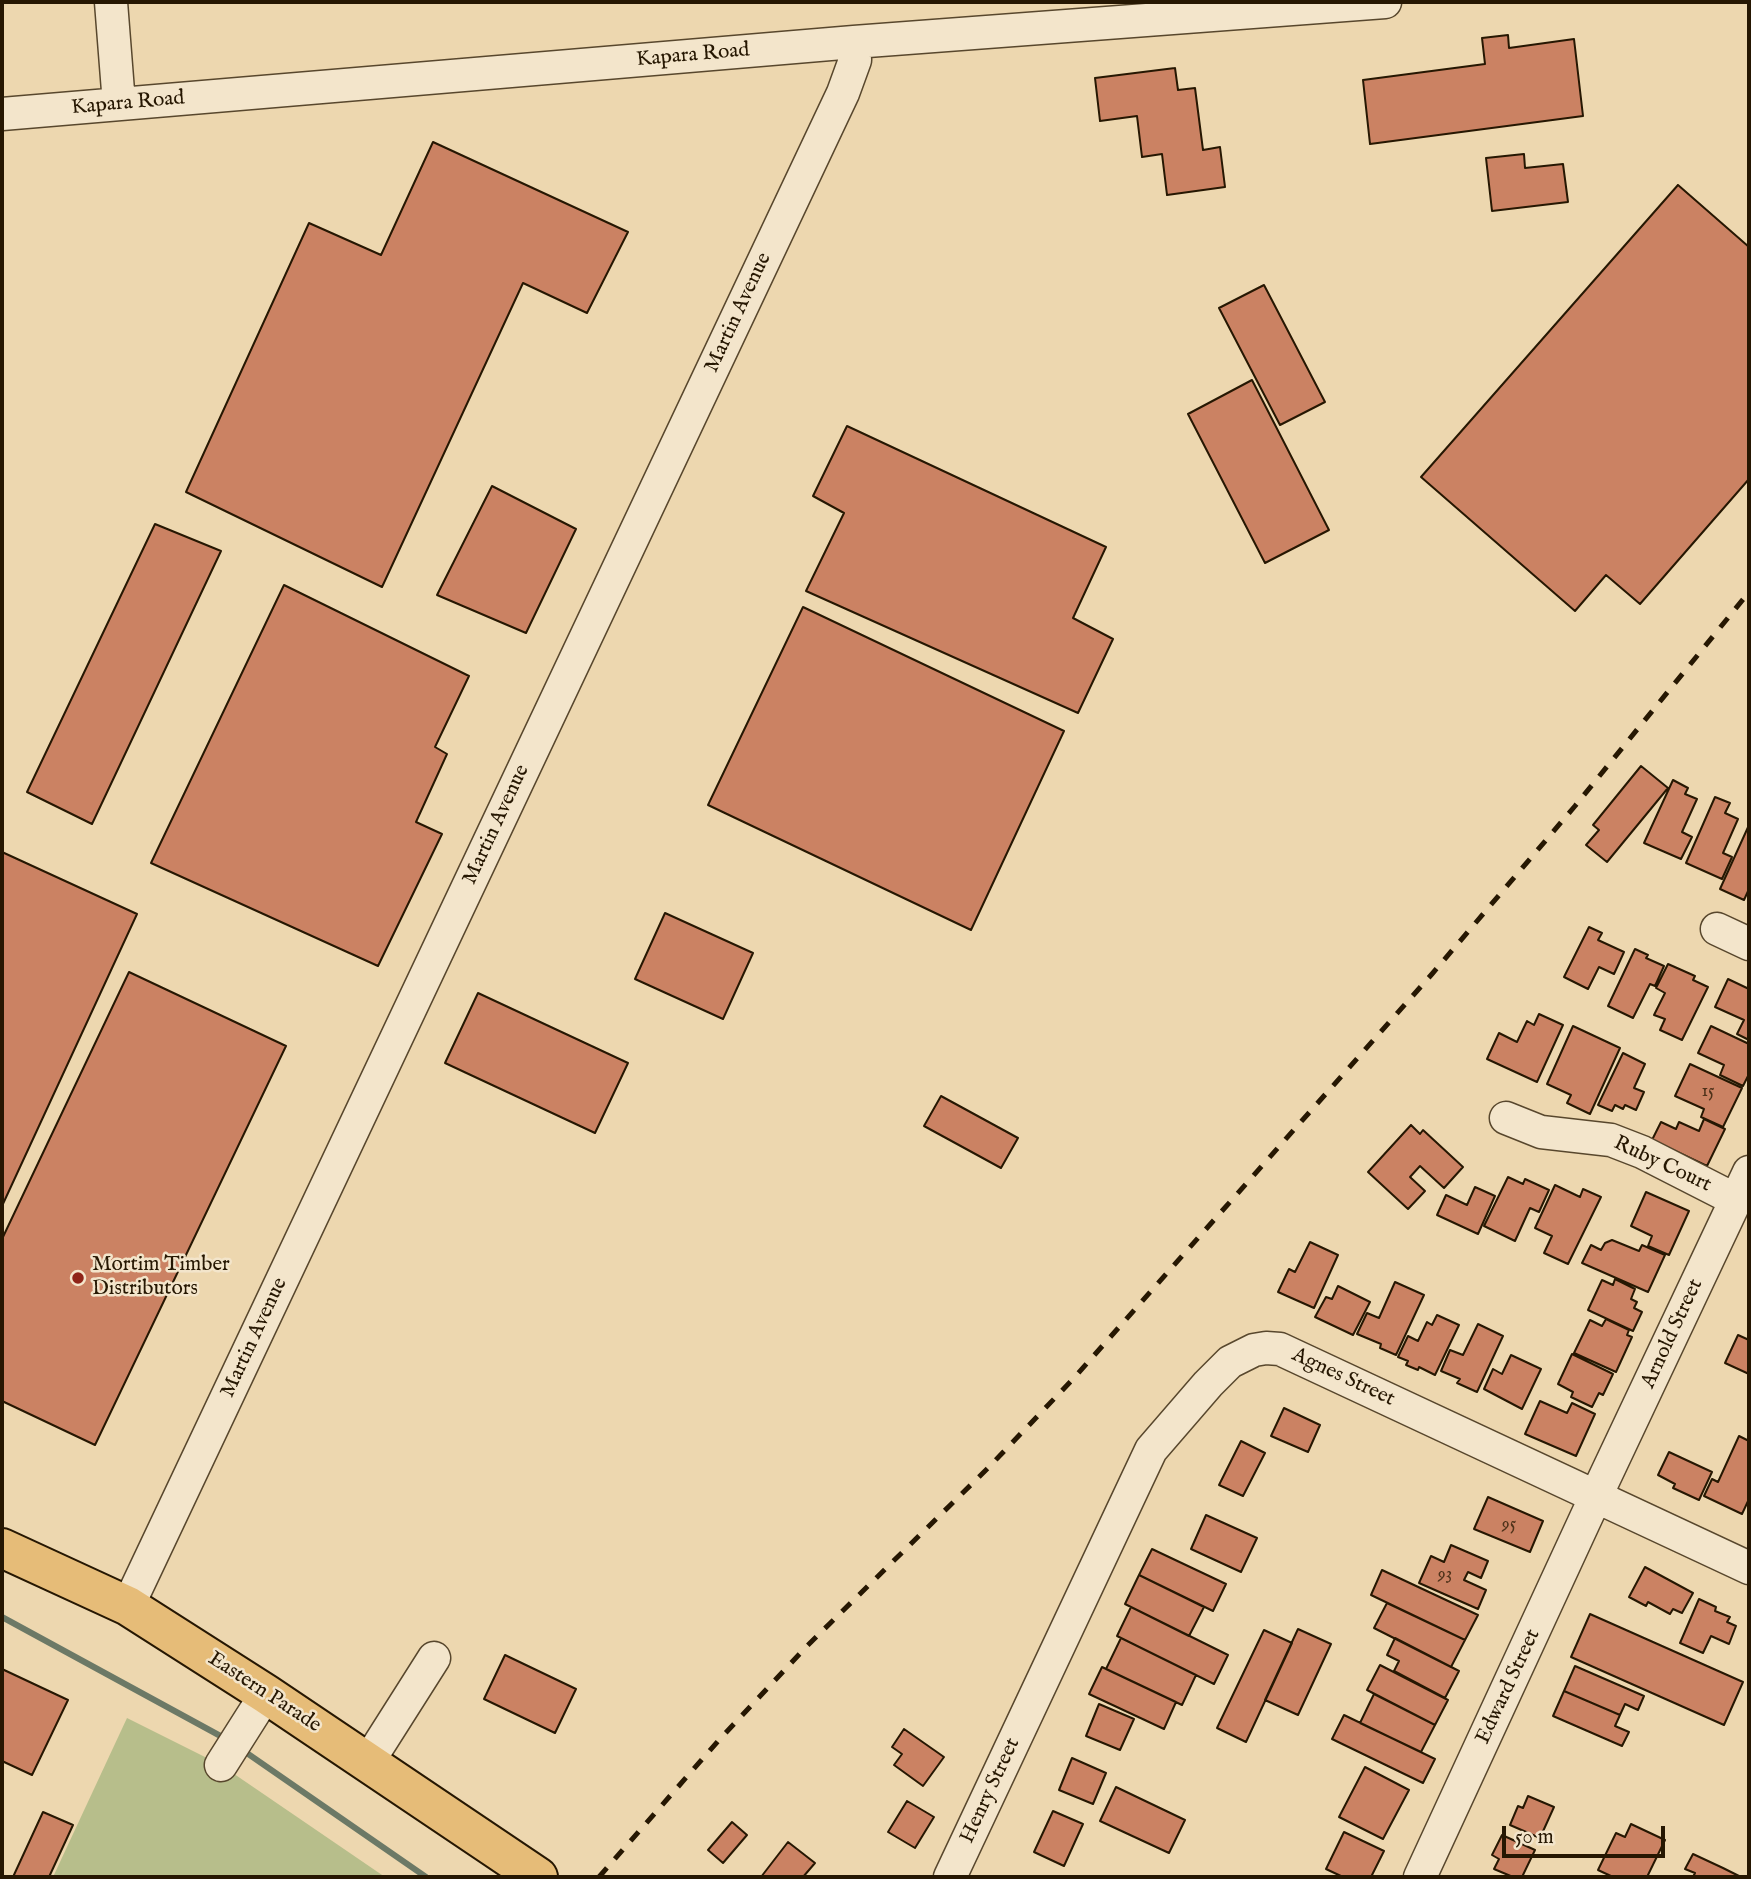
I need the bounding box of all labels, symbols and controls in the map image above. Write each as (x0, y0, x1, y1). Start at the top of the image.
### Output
street label: Kapara Road (635, 38, 751, 74)
street label: Kapara Road (70, 86, 186, 122)
street label: Martin Avenue (700, 249, 778, 377)
street label: Martin Avenue (458, 761, 536, 889)
house number: 15 (1701, 1081, 1715, 1103)
street label: Ruby Court (1609, 1131, 1715, 1199)
place label: Mortim Timber Distributors (92, 1253, 230, 1303)
marker: Mortim Timber Distributors (70, 1270, 86, 1286)
street label: Martin Avenue (216, 1274, 294, 1402)
street label: Arnold Street (1637, 1275, 1709, 1393)
street label: Agnes Street (1288, 1343, 1398, 1413)
house number: 95 (1502, 1514, 1516, 1536)
house number: 93 (1438, 1564, 1452, 1586)
street label: Edward Street (1471, 1625, 1547, 1749)
street label: Eastern Parade (203, 1647, 325, 1739)
street label: Henry Street (956, 1734, 1026, 1848)
scale bar (1506, 1812, 1669, 1856)
text: 50 m (1515, 1824, 1554, 1851)

